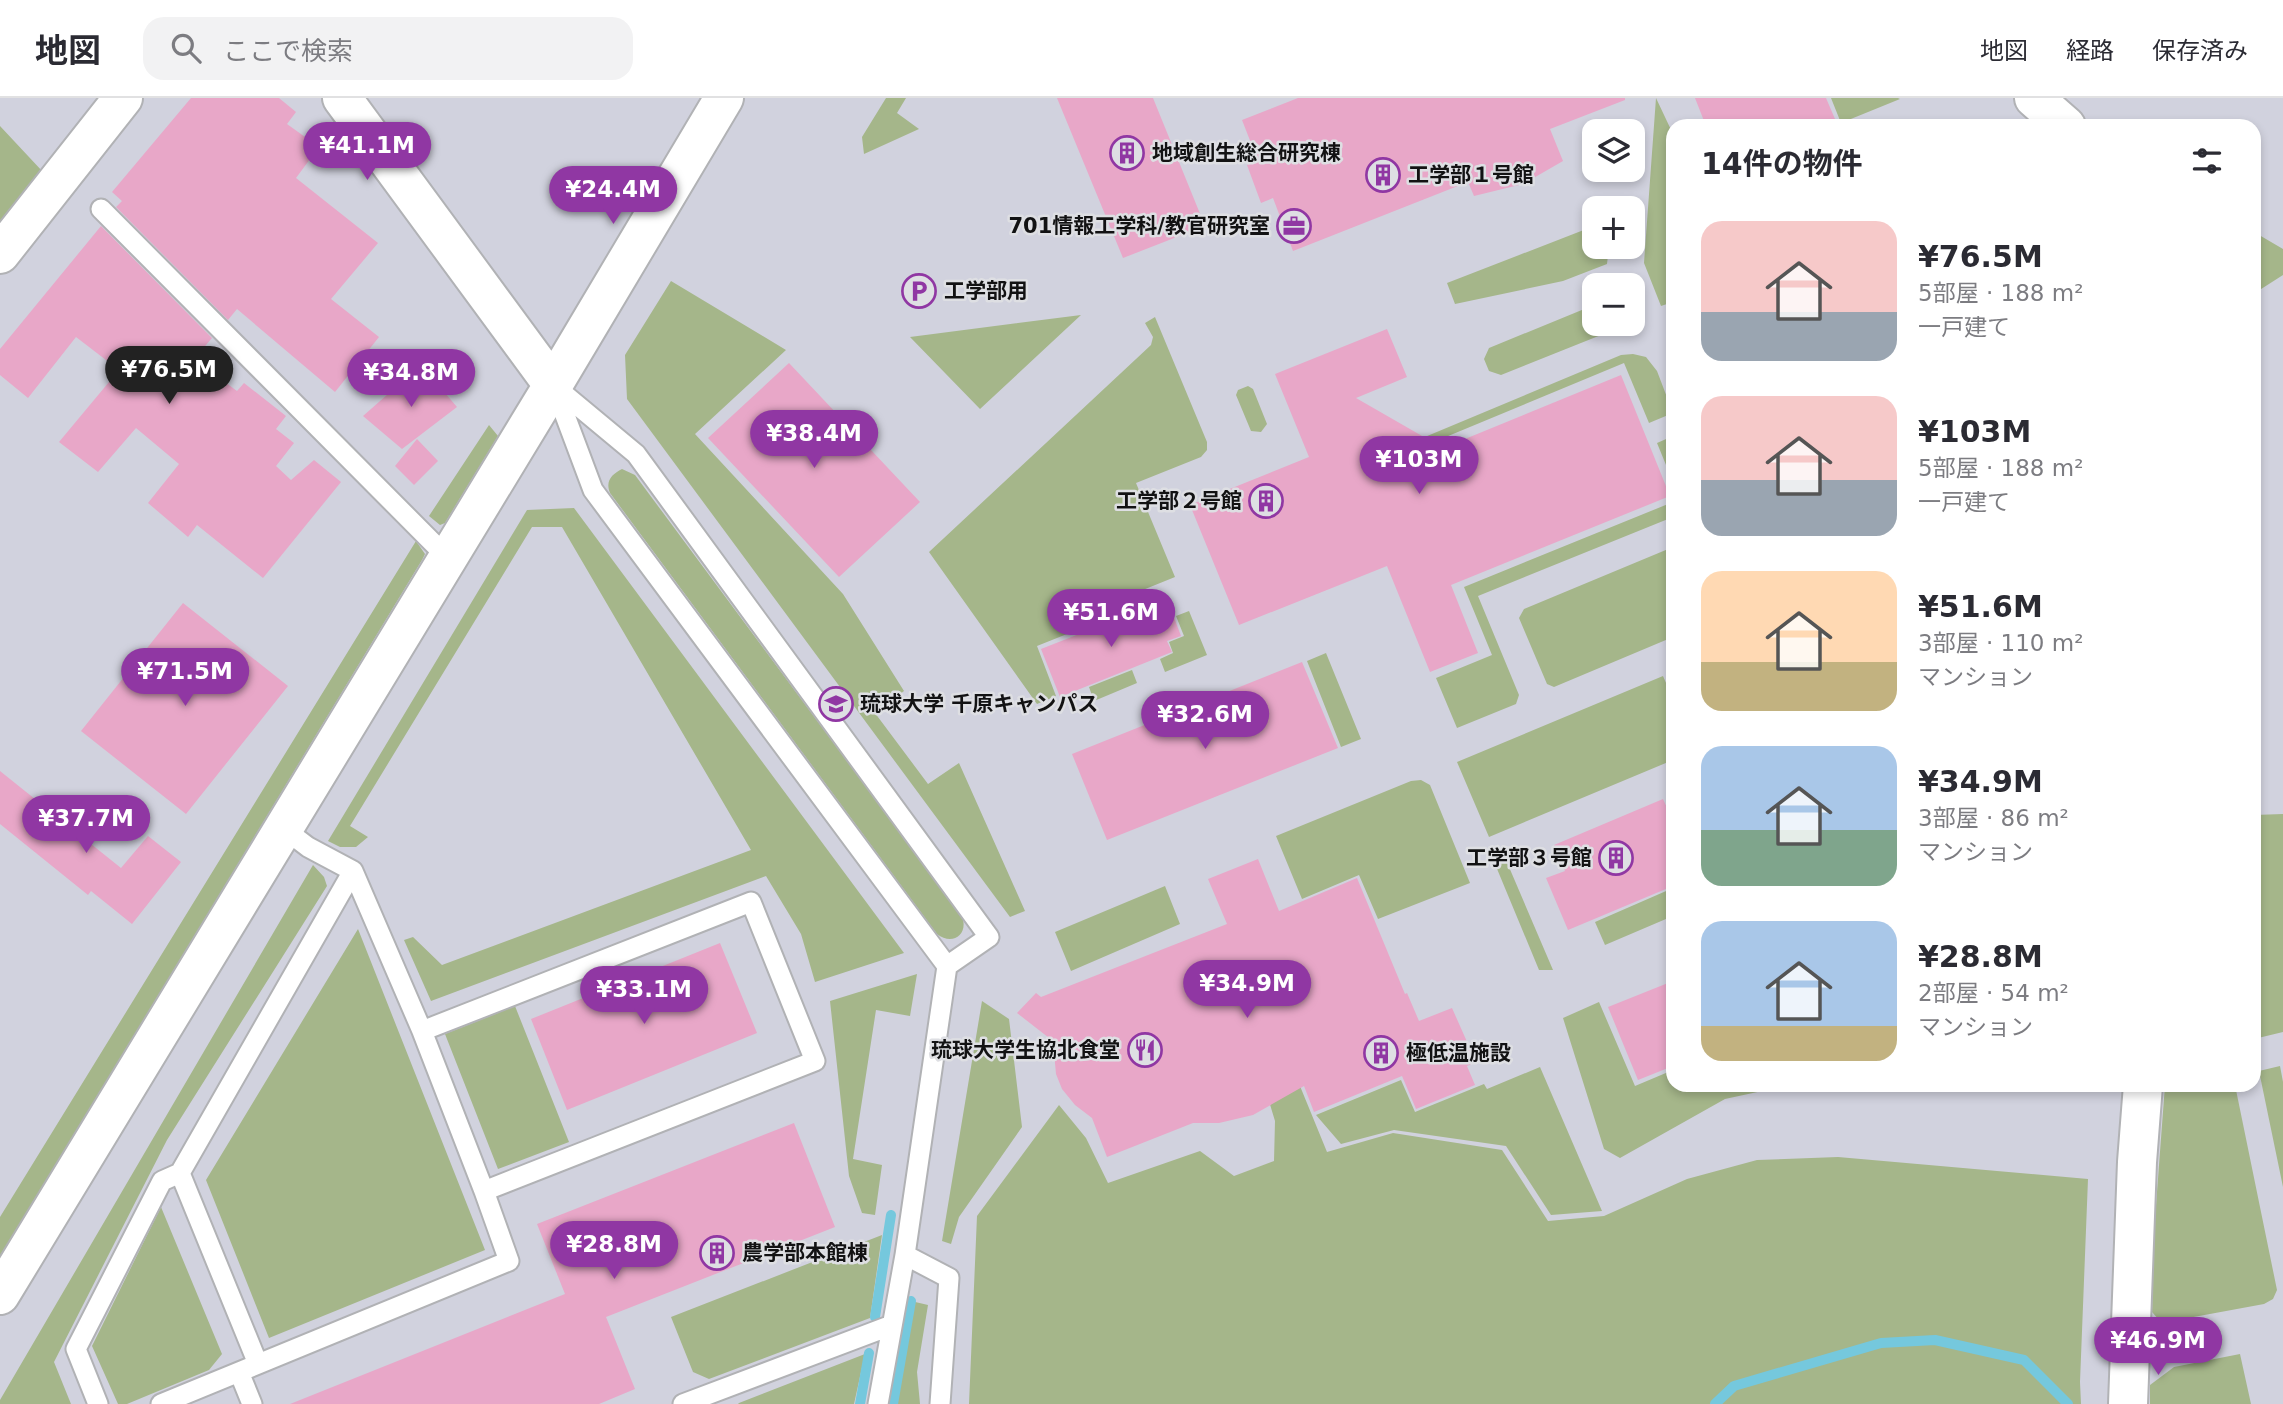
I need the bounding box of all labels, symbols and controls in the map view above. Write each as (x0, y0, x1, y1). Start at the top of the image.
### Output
search box (143, 17, 633, 80)
icon: search (167, 29, 205, 67)
text: 地図 (35, 31, 101, 70)
text: ここで検索 (223, 36, 353, 66)
text: 地図 (1980, 37, 2028, 65)
text: 経路 (2066, 37, 2114, 65)
text: 保存済み (2152, 37, 2248, 65)
map controls (1582, 119, 1645, 336)
button: layers (1582, 119, 1645, 182)
pin: ¥41.1M (310, 122, 424, 182)
text: ¥41.1M (319, 132, 415, 158)
building icon: 地域創生総合研究棟 (1108, 134, 1146, 172)
place label: 地域創生総合研究棟 (1152, 141, 1341, 165)
icon: filters (2188, 142, 2226, 180)
text: 14件の物件 (1701, 146, 1863, 181)
building icon: 工学部１号館 (1364, 156, 1402, 194)
place label: 工学部１号館 (1408, 163, 1534, 187)
pin: ¥24.4M (556, 166, 670, 226)
text: ¥24.4M (565, 176, 661, 202)
button: + (1582, 196, 1645, 259)
office icon: 701情報工学科/教官研究室 (1275, 207, 1313, 245)
place label: 701情報工学科/教官研究室 (1008, 214, 1270, 238)
text: ¥76.5M (1918, 239, 2043, 274)
icon: home (1757, 249, 1841, 333)
parking icon: 工学部用 (900, 272, 938, 310)
button: − (1582, 273, 1645, 336)
place label: 工学部用 (944, 279, 1028, 303)
text: 5部屋 · 188 m² (1918, 280, 2083, 306)
text: 一戸建て (1918, 314, 2010, 340)
pin: ¥76.5M (112, 346, 226, 406)
pin: ¥34.8M (354, 350, 468, 409)
text: ¥76.5M (121, 356, 217, 382)
text: ¥34.8M (363, 359, 459, 385)
pin: ¥38.4M (757, 410, 871, 470)
text: ¥103M (1918, 414, 2031, 449)
text: ¥38.4M (766, 420, 862, 446)
icon: home (1757, 424, 1841, 508)
pin: ¥103M (1370, 436, 1468, 496)
text: ¥103M (1376, 446, 1462, 472)
text: 5部屋 · 188 m² (1918, 455, 2083, 481)
building icon: 工学部２号館 (1247, 482, 1285, 520)
place label: 工学部２号館 (1116, 489, 1242, 513)
text: 一戸建て (1918, 489, 2010, 515)
pin: ¥51.6M (1054, 589, 1168, 649)
text: ¥51.6M (1918, 589, 2043, 624)
text: ¥51.6M (1063, 599, 1159, 625)
icon: home (1757, 599, 1841, 683)
text: 3部屋 · 110 m² (1918, 630, 2083, 656)
pin: ¥71.5M (128, 648, 242, 708)
text: ¥71.5M (137, 658, 233, 684)
text: マンション (1918, 664, 2033, 690)
school or university icon: 琉球大学 千原キャンパス (817, 685, 855, 723)
place label: 琉球大学 千原キャンパス (860, 692, 1098, 716)
pin: ¥32.6M (1148, 692, 1262, 751)
text: ¥32.6M (1157, 701, 1253, 727)
text: ¥34.9M (1918, 764, 2043, 799)
icon: home (1757, 774, 1841, 858)
pin: ¥37.7M (29, 796, 143, 855)
text: ¥37.7M (38, 805, 134, 831)
text: 3部屋 · 86 m² (1918, 805, 2069, 831)
building icon: 工学部３号館 (1597, 839, 1635, 877)
text: マンション (1918, 839, 2033, 865)
place label: 工学部３号館 (1466, 846, 1592, 870)
text: ¥28.8M (1918, 939, 2043, 974)
icon: home (1757, 949, 1841, 1033)
pin: ¥34.9M (1190, 960, 1304, 1020)
pin: ¥33.1M (587, 967, 701, 1026)
text: ¥34.9M (1199, 970, 1295, 996)
text: ¥33.1M (596, 976, 692, 1002)
text: 2部屋 · 54 m² (1918, 980, 2069, 1006)
text: マンション (1918, 1014, 2033, 1040)
restaurant icon: 琉球大学生協北食堂 (1126, 1031, 1164, 1069)
building icon: 極低温施設 (1362, 1034, 1400, 1072)
place label: 琉球大学生協北食堂 (931, 1038, 1120, 1062)
place label: 極低温施設 (1406, 1041, 1511, 1065)
pin: ¥28.8M (557, 1222, 671, 1281)
text: ¥28.8M (566, 1231, 662, 1257)
building icon: 農学部本館棟 (698, 1234, 736, 1272)
place label: 農学部本館棟 (742, 1241, 868, 1265)
pin: ¥46.9M (2101, 1318, 2215, 1377)
text: ¥46.9M (2110, 1327, 2206, 1353)

